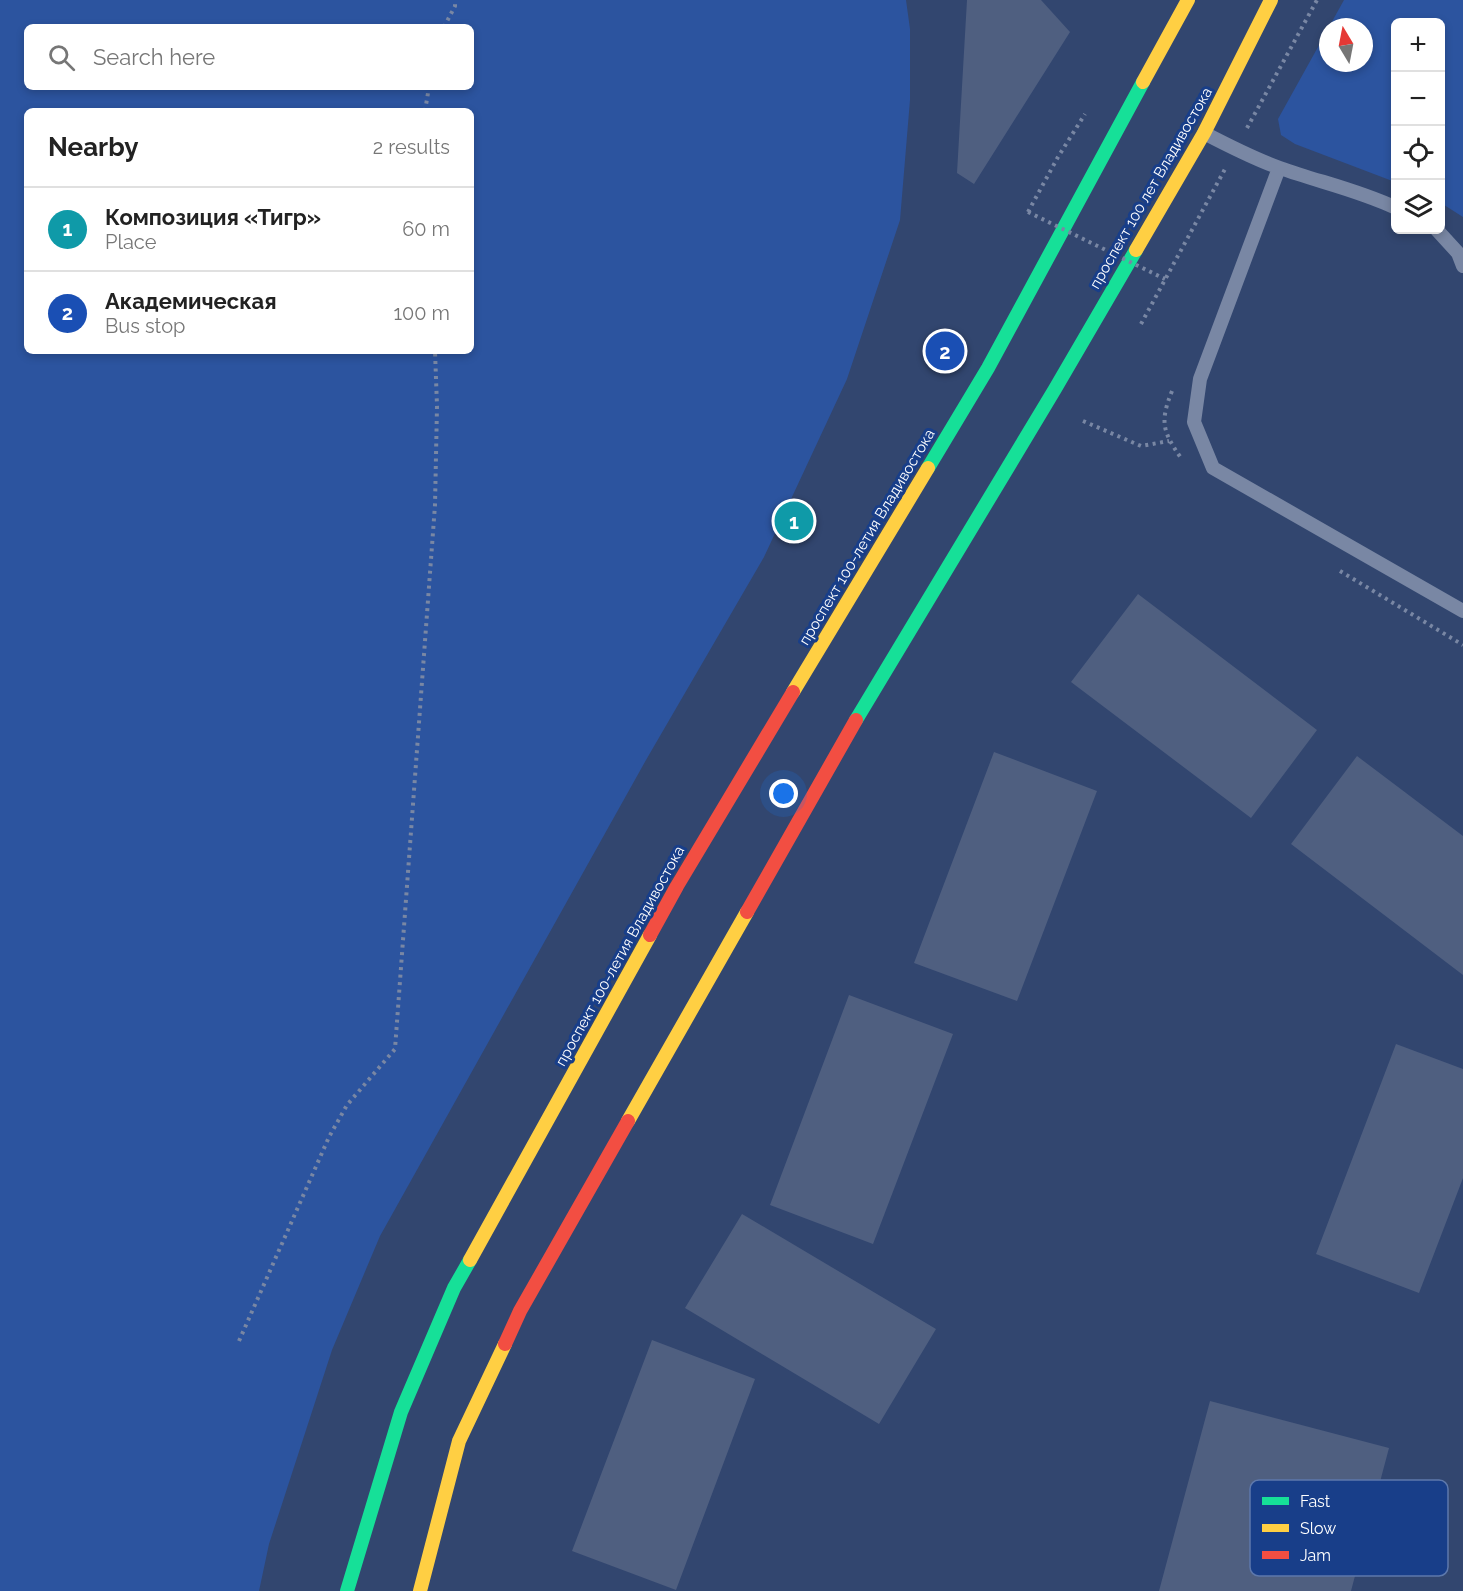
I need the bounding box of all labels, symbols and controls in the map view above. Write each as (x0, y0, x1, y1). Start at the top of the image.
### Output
north arrow (1319, 18, 1373, 72)
map controls (1391, 18, 1445, 234)
button: + (1391, 18, 1445, 72)
search box (24, 24, 474, 90)
icon: search (45, 41, 78, 74)
text: Search here (93, 44, 215, 70)
button: − (1391, 72, 1445, 126)
street label: проспект 100 лет Владивостока (1086, 84, 1216, 292)
button: locate (1391, 126, 1445, 180)
text: Nearby (48, 132, 138, 162)
text: 2 results (373, 135, 450, 159)
button: layers (1391, 180, 1445, 234)
text: Композиция «Тигр» (105, 204, 321, 230)
text: 1 (63, 217, 72, 241)
text: 60 m (402, 217, 450, 241)
text: Place (105, 230, 156, 254)
text: Академическая (105, 288, 277, 314)
text: 2 (62, 301, 73, 325)
text: 100 m (393, 301, 450, 325)
text: Bus stop (105, 314, 185, 338)
pin: 2 (926, 328, 964, 374)
street label: проспект 100-летия Владивостока (795, 426, 939, 648)
pin: 1 (774, 498, 814, 544)
your location (769, 779, 798, 808)
street label: проспект 100-летия Владивостока (552, 843, 688, 1069)
legend (1250, 1480, 1448, 1576)
text: Fast (1300, 1492, 1331, 1511)
text: Slow (1300, 1519, 1336, 1538)
text: Jam (1300, 1546, 1331, 1565)

